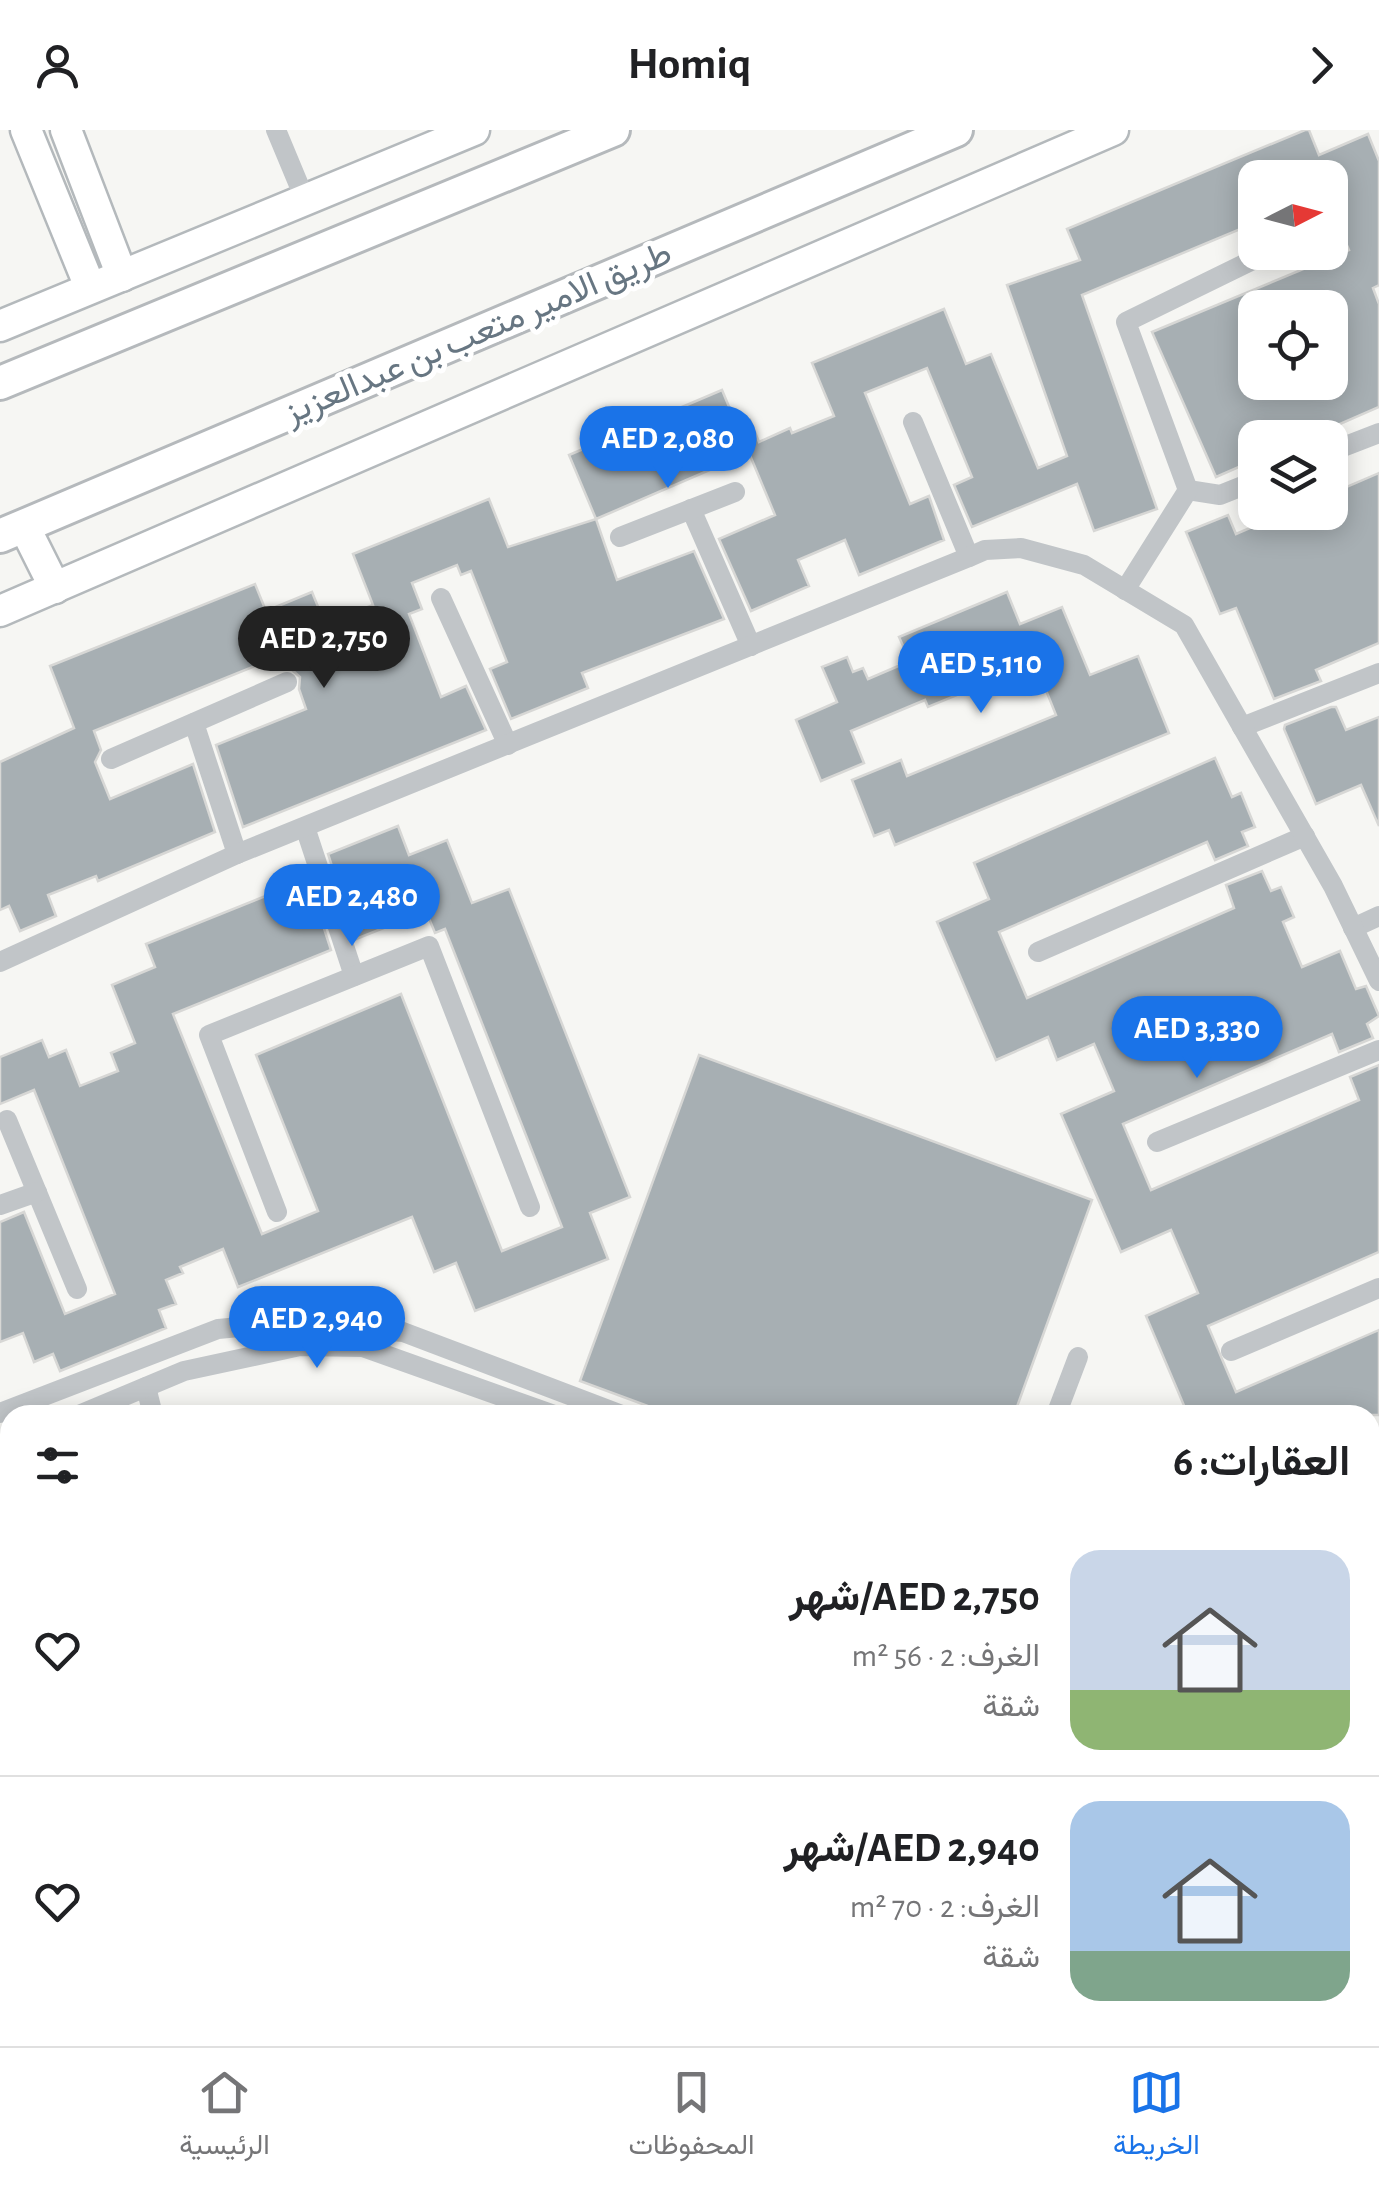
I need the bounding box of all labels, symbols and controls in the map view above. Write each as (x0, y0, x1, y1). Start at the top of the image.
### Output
icon: person (30, 38, 85, 93)
icon: forward (1294, 38, 1349, 93)
text: Homiq (628, 42, 751, 87)
north arrow (1238, 160, 1348, 270)
map controls (1238, 160, 1348, 530)
street label: طريق الامير متعب بن عبدالعزيز (278, 235, 678, 434)
button: locate (1238, 290, 1348, 400)
pin: AED 2,080 (554, 406, 782, 491)
button: layers (1238, 420, 1348, 530)
text: AED 2,080 (602, 422, 734, 454)
pin: AED 2,750 (210, 606, 438, 691)
text: AED 2,750 (260, 622, 388, 654)
pin: AED 5,110 (867, 631, 1095, 716)
text: AED 5,110 (920, 647, 1042, 679)
pin: AED 2,480 (238, 864, 466, 949)
text: AED 2,480 (286, 880, 418, 912)
pin: AED 3,330 (1083, 996, 1311, 1081)
text: AED 3,330 (1134, 1012, 1260, 1044)
pin: AED 2,940 (203, 1286, 431, 1371)
text: AED 2,940 (251, 1302, 383, 1334)
icon: filters (30, 1438, 85, 1493)
text: العقارات: 6 (1173, 1441, 1350, 1483)
text: AED 2,750/شهر (789, 1576, 1040, 1618)
icon: home (1150, 1590, 1270, 1710)
icon: heart (30, 1623, 85, 1678)
text: الغرف: 2 · 56 m² (852, 1640, 1040, 1672)
text: شقة (982, 1690, 1040, 1722)
text: AED 2,940/شهر (784, 1827, 1040, 1869)
icon: home (1150, 1841, 1270, 1961)
icon: heart (30, 1874, 85, 1929)
text: الغرف: 2 · 70 m² (850, 1891, 1040, 1923)
text: شقة (982, 1941, 1040, 1973)
tab: الرئيسية (179, 2065, 270, 2169)
tab: المحفوظات (628, 2065, 755, 2169)
tab: الخريطة (1113, 2065, 1200, 2169)

